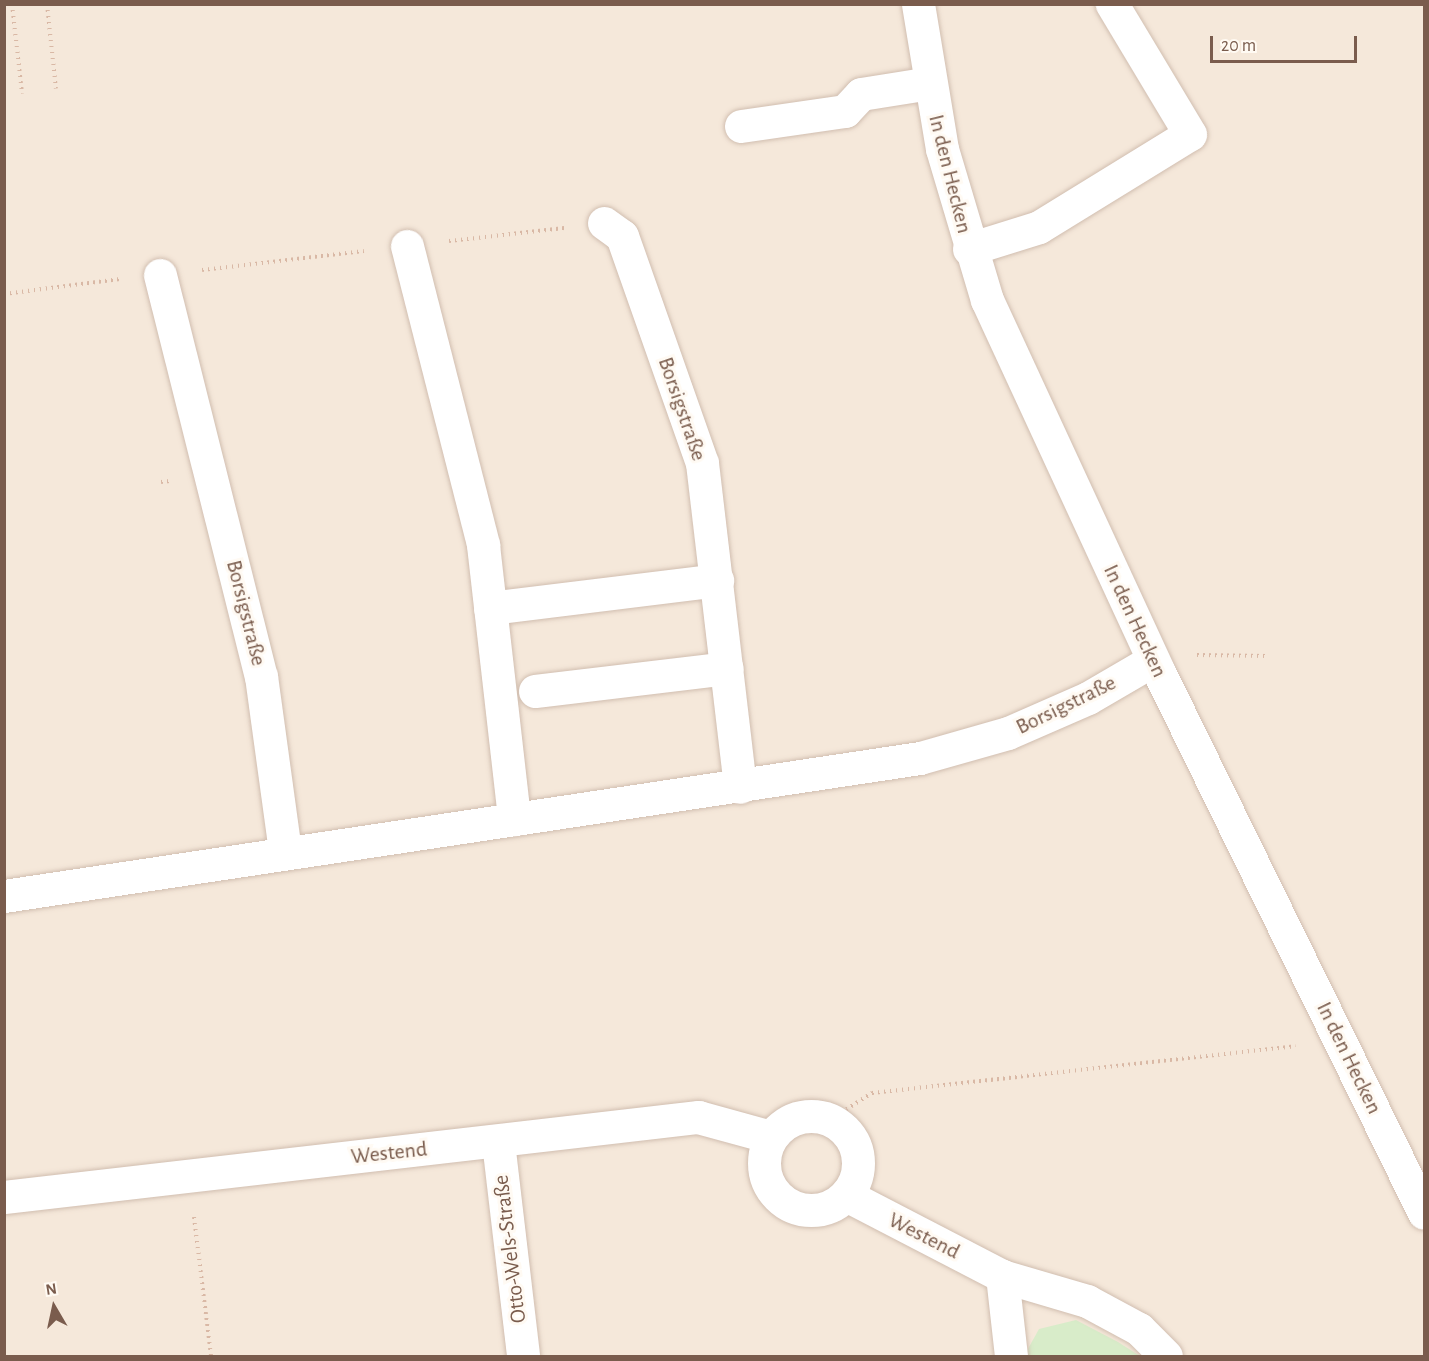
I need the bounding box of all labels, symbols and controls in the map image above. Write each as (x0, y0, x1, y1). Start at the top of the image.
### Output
scale bar (1213, 24, 1360, 62)
text: 20 m (1221, 37, 1256, 55)
street label: In den Hecken (922, 112, 978, 236)
street label: Borsigstraße (652, 354, 712, 464)
street label: Borsigstraße (220, 557, 272, 669)
street label: In den Hecken (1097, 560, 1173, 682)
street label: Borsigstraße (1012, 669, 1120, 741)
street label: In den Hecken (1310, 998, 1388, 1118)
street label: Westend (350, 1136, 428, 1170)
street label: Otto-Wels-Straße (488, 1173, 532, 1325)
street label: Westend (884, 1207, 964, 1265)
north arrow (24, 1277, 84, 1337)
text: N (44, 1280, 58, 1298)

